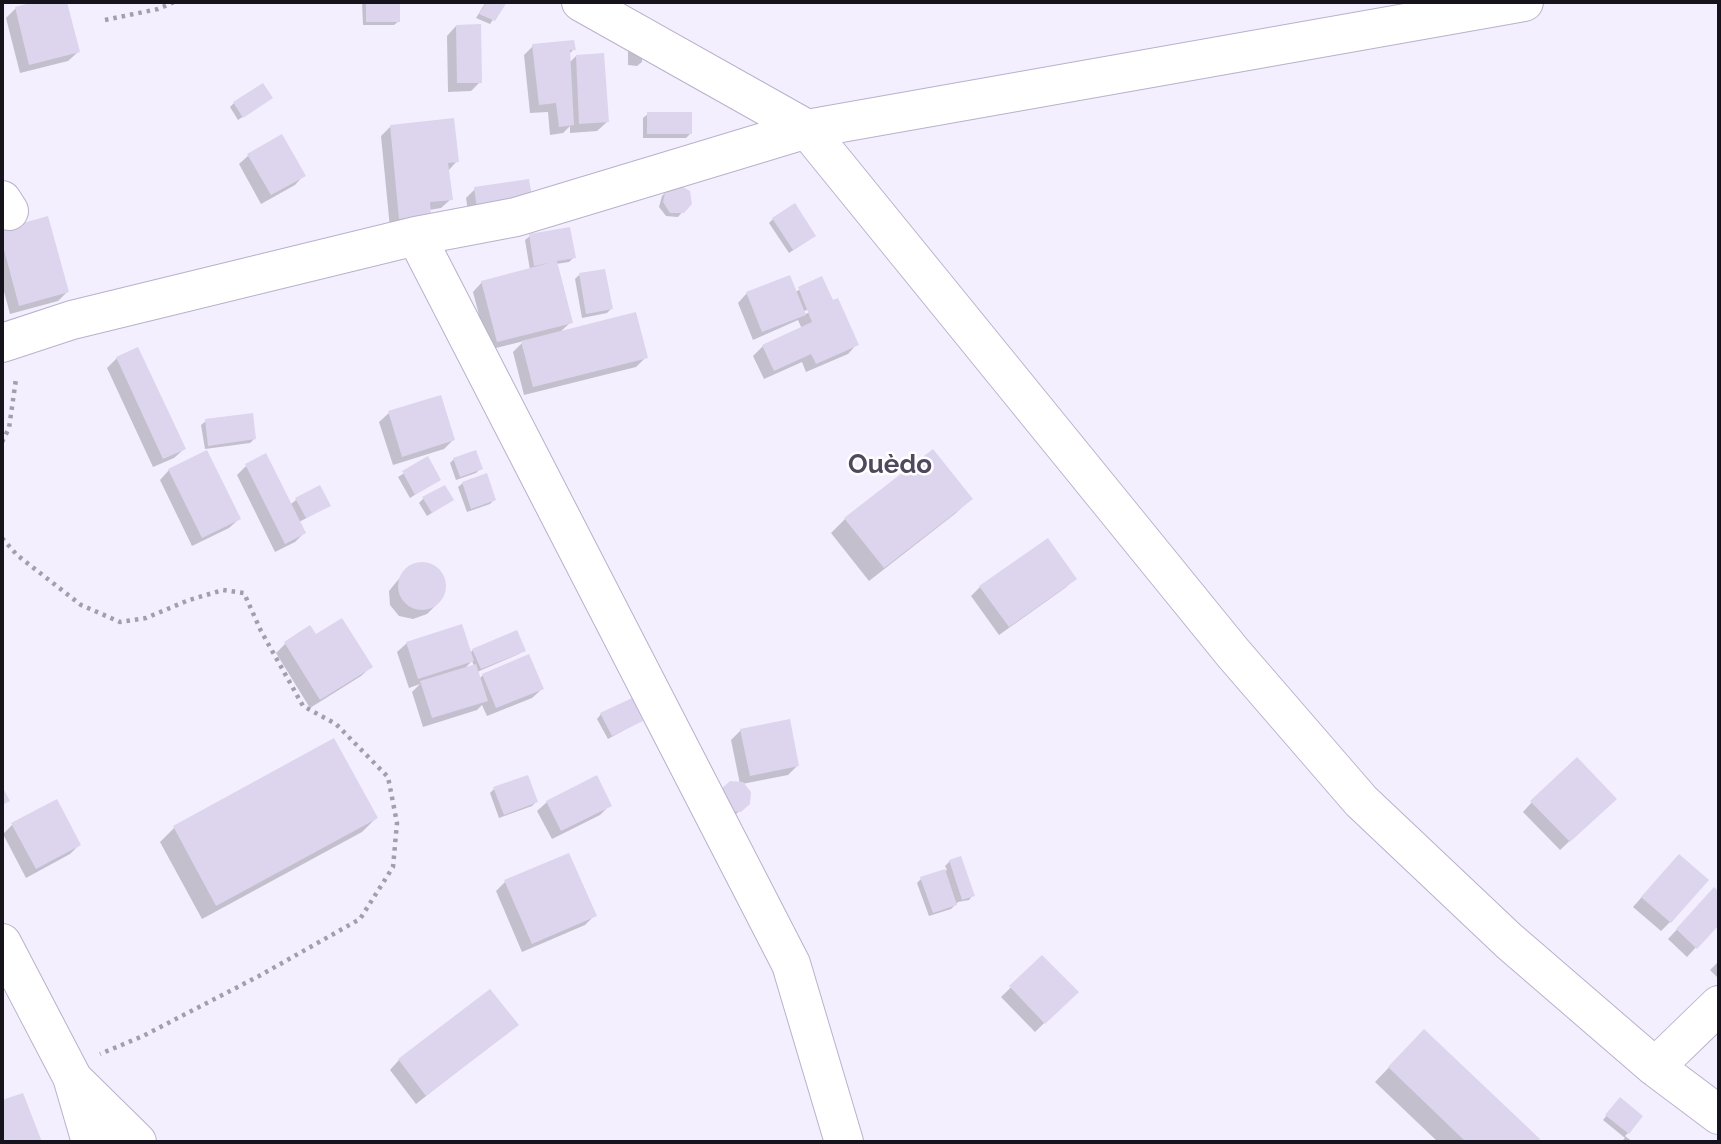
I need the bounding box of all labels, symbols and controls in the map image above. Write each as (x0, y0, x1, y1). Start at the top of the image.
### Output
district label: Ouèdo (848, 449, 932, 481)

